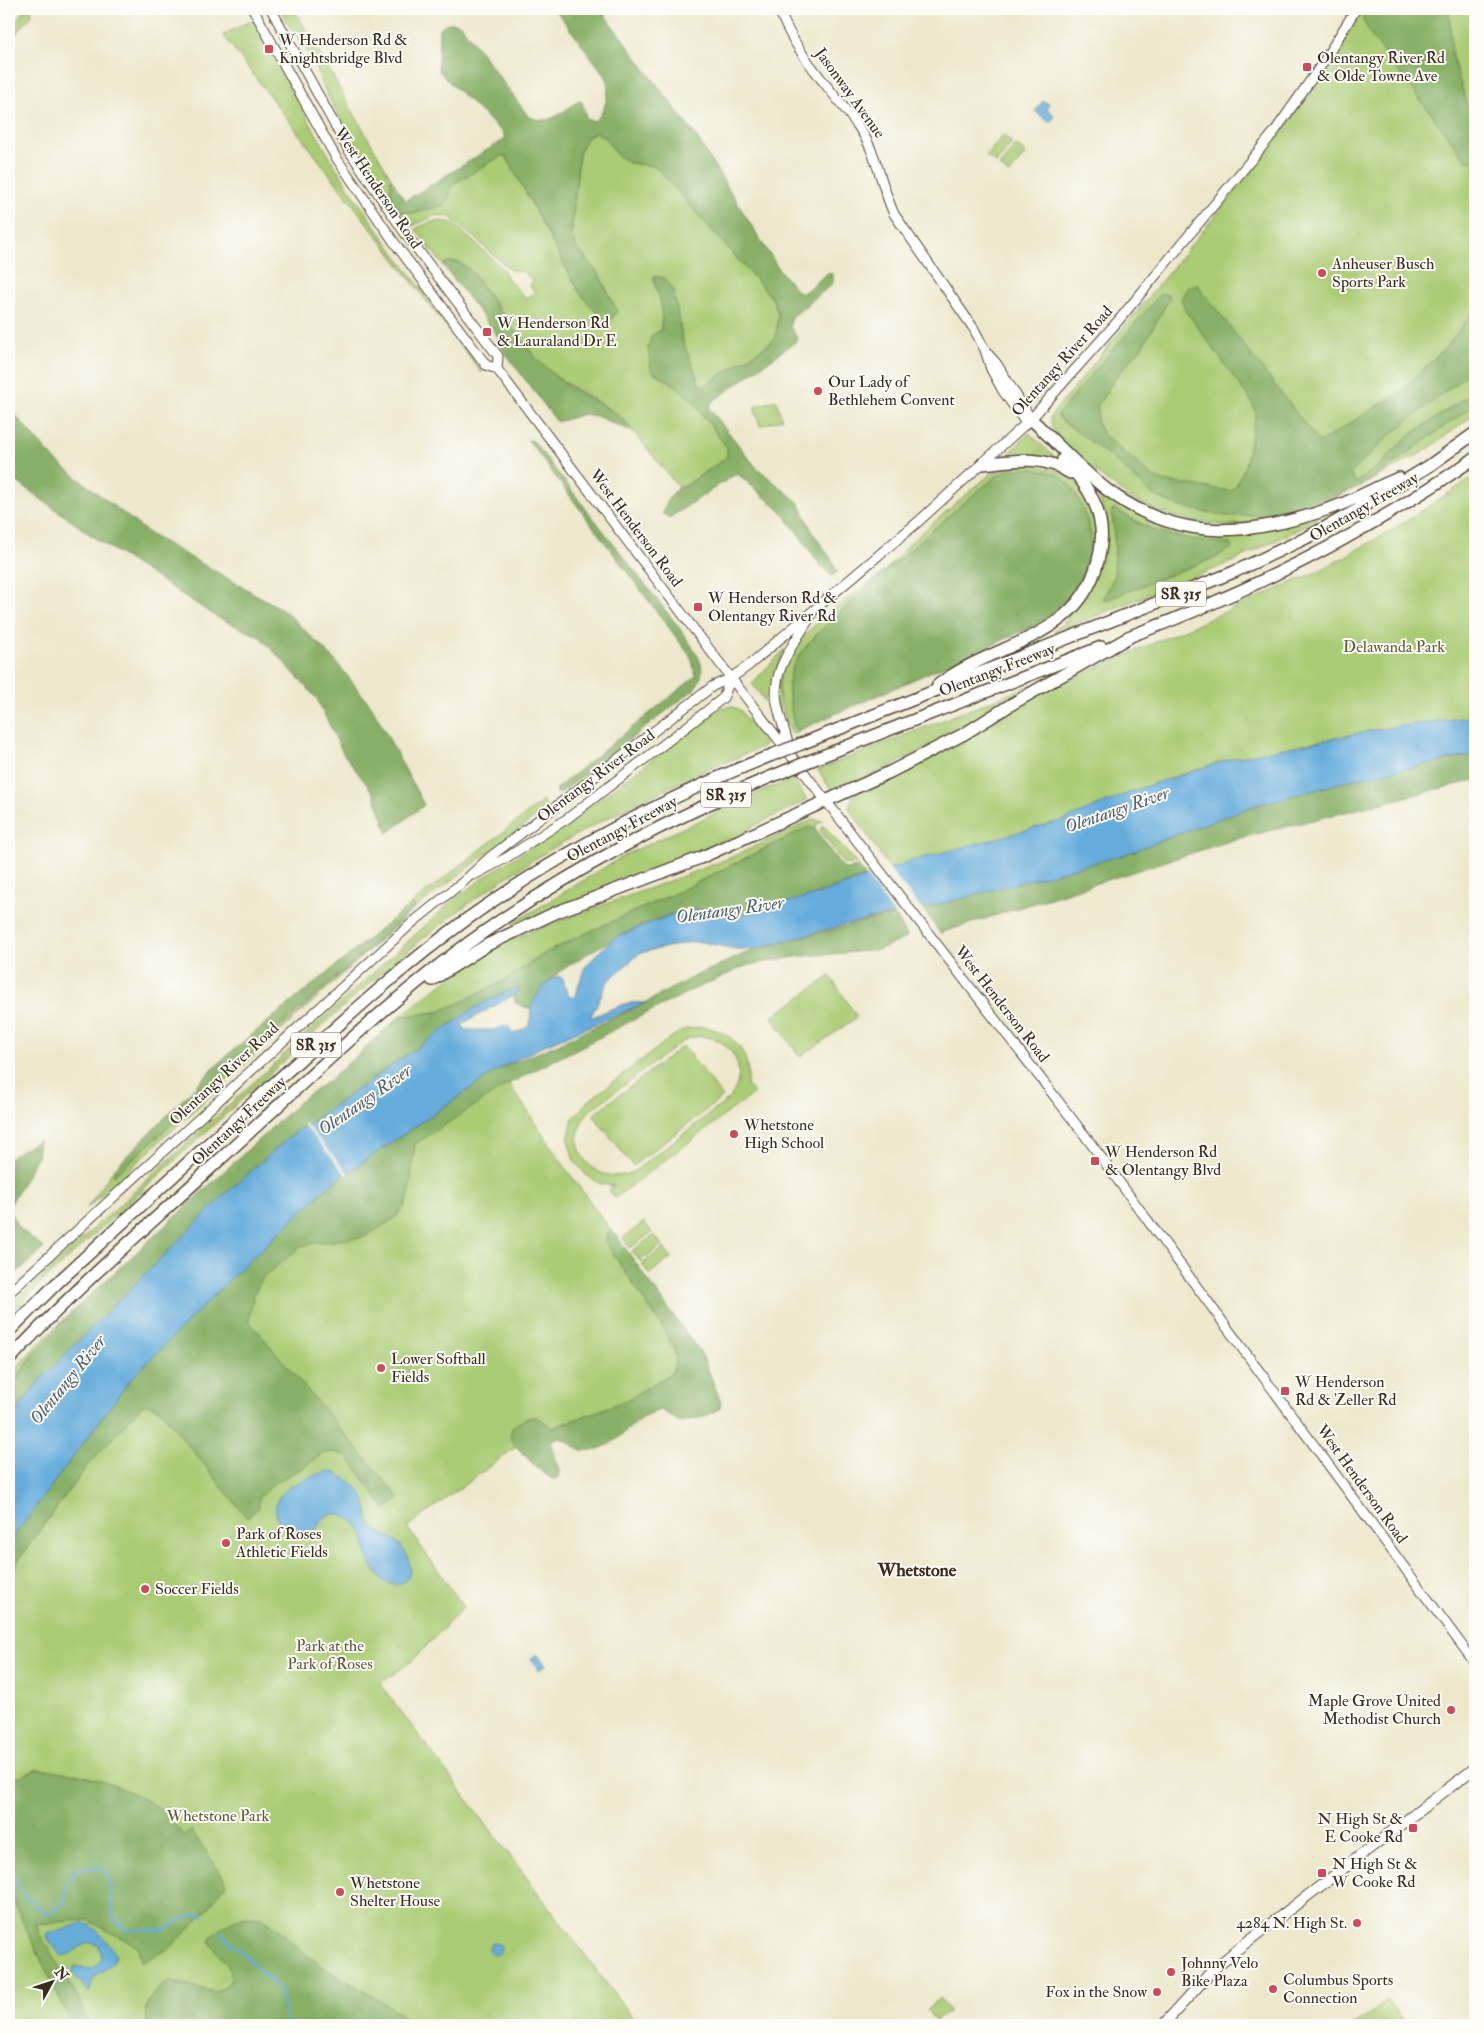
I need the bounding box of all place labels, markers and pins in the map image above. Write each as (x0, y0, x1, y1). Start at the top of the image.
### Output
place label: W Henderson Rd & Knightsbridge Blvd (278, 30, 408, 68)
marker: W Henderson Rd & Knightsbridge Blvd (263, 43, 275, 55)
place label: Olentangy River Rd & Olde Towne Ave (1317, 48, 1445, 86)
marker: Olentangy River Rd & Olde Towne Ave (1301, 61, 1313, 73)
place label: Anheuser Busch Sports Park (1331, 254, 1435, 293)
marker: Anheuser Busch Sports Park (1316, 267, 1328, 279)
place label: W Henderson Rd & Lauraland Dr E (496, 313, 617, 351)
marker: W Henderson Rd & Lauraland Dr E (481, 326, 493, 338)
place label: Our Lady of Bethlehem Convent (828, 372, 955, 410)
marker: Our Lady of Bethlehem Convent (812, 385, 824, 397)
place label: W Henderson Rd & Olentangy River Rd (707, 588, 837, 626)
marker: W Henderson Rd & Olentangy River Rd (692, 601, 704, 613)
place label: Whetstone High School (743, 1115, 824, 1153)
marker: Whetstone High School (728, 1128, 740, 1140)
place label: W Henderson Rd & Olentangy Blvd (1104, 1142, 1221, 1180)
marker: W Henderson Rd & Olentangy Blvd (1089, 1155, 1101, 1167)
place label: Lower Softball Fields (391, 1349, 486, 1387)
marker: Lower Softball Fields (375, 1362, 387, 1374)
place label: W Henderson Rd & Zeller Rd (1294, 1372, 1396, 1410)
marker: W Henderson Rd & Zeller Rd (1279, 1385, 1291, 1397)
place label: Park of Roses Athletic Fields (235, 1524, 328, 1562)
marker: Park of Roses Athletic Fields (220, 1537, 232, 1549)
place label: Soccer Fields (155, 1579, 239, 1599)
marker: Soccer Fields (139, 1583, 151, 1595)
place label: Maple Grove United Methodist Church (1308, 1691, 1442, 1729)
marker: Maple Grove United Methodist Church (1445, 1704, 1457, 1716)
place label: N High St & E Cooke Rd (1317, 1809, 1403, 1847)
marker: N High St & E Cooke Rd (1407, 1822, 1419, 1834)
place label: N High St & W Cooke Rd (1331, 1854, 1418, 1892)
marker: N High St & W Cooke Rd (1316, 1867, 1328, 1879)
place label: Whetstone Shelter House (349, 1873, 441, 1911)
marker: Whetstone Shelter House (334, 1886, 346, 1898)
place label: 4284 N. High St. (1236, 1913, 1347, 1933)
marker: 4284 N. High St. (1351, 1917, 1363, 1929)
place label: Johnny Velo Bike Plaza (1180, 1953, 1259, 1991)
marker: Johnny Velo Bike Plaza (1165, 1966, 1177, 1978)
place label: Columbus Sports Connection (1283, 1970, 1393, 2008)
place label: Fox in the Snow (1045, 1982, 1148, 2002)
marker: Columbus Sports Connection (1267, 1983, 1279, 1995)
marker: Fox in the Snow (1151, 1986, 1163, 1998)

